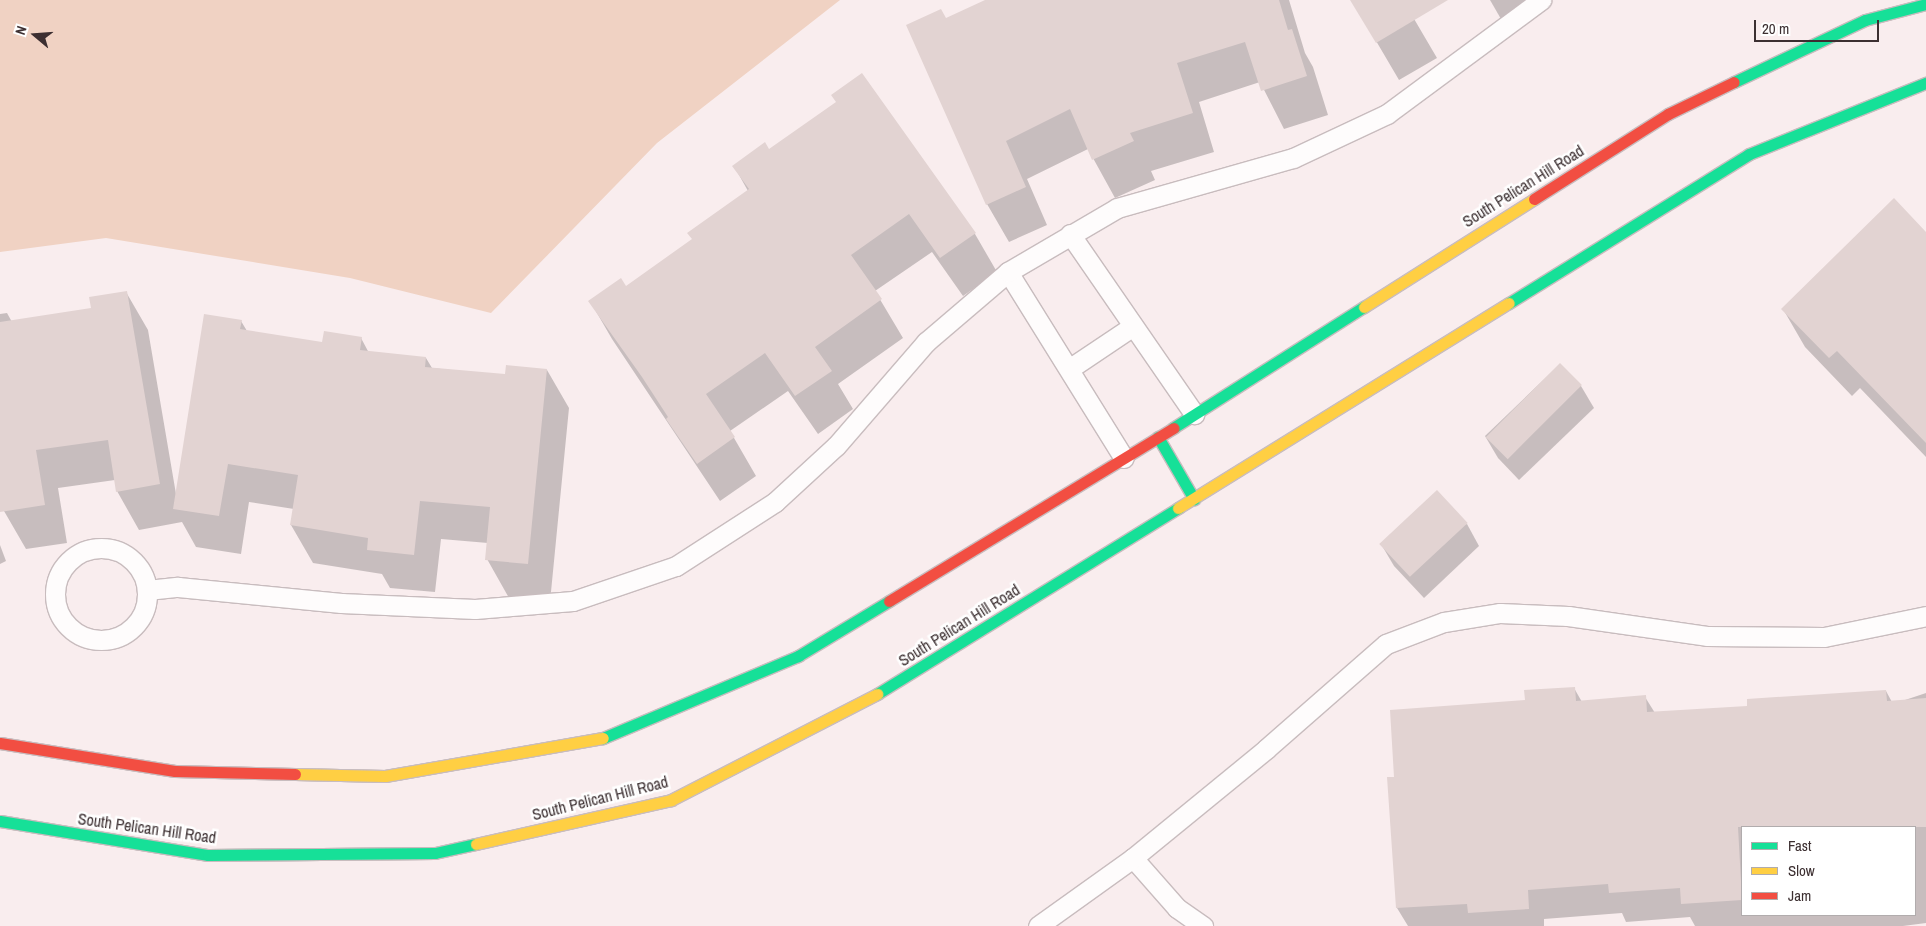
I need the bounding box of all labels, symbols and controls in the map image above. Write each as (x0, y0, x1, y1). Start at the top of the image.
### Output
north arrow (10, 10, 60, 60)
scale bar (1756, 10, 1881, 42)
text: 20 m (1762, 18, 1789, 39)
text: N (11, 24, 31, 37)
street label: South Pelican Hill Road (1459, 141, 1587, 231)
street label: South Pelican Hill Road (895, 580, 1023, 670)
street label: South Pelican Hill Road (530, 772, 670, 824)
street label: South Pelican Hill Road (77, 809, 217, 847)
legend (1741, 826, 1916, 916)
text: Fast (1788, 835, 1811, 856)
text: Slow (1788, 860, 1815, 881)
text: Jam (1788, 885, 1811, 906)

